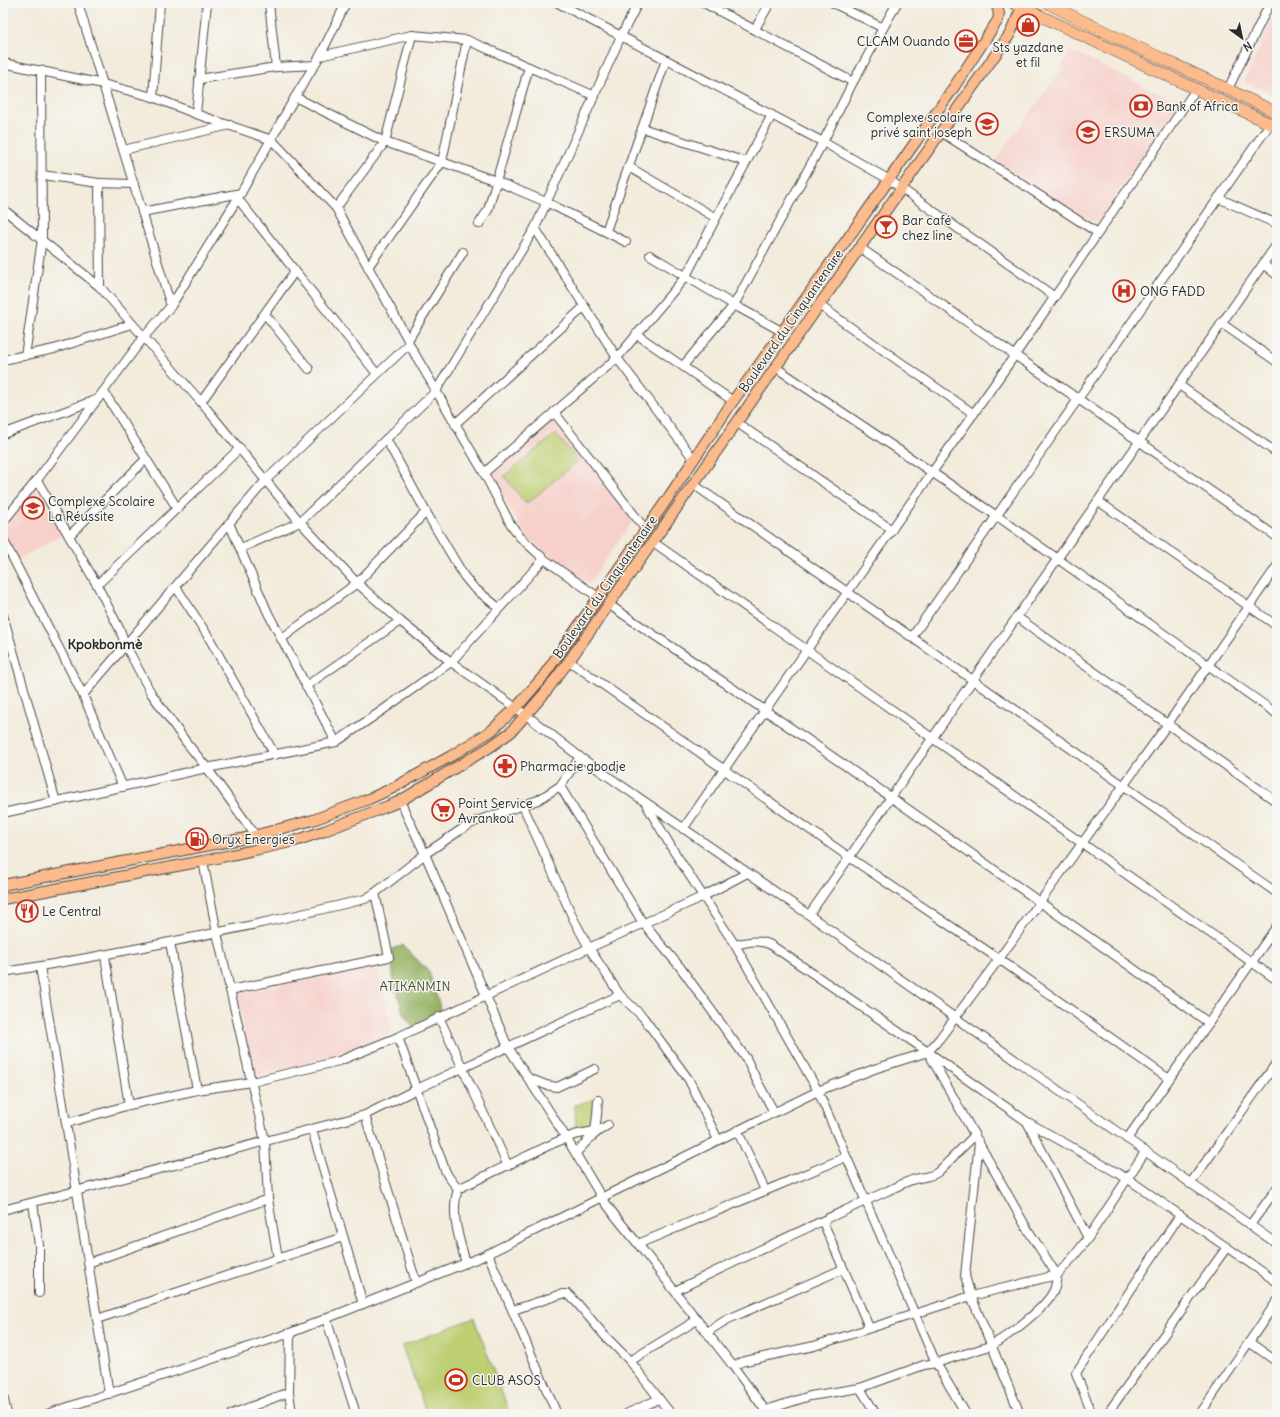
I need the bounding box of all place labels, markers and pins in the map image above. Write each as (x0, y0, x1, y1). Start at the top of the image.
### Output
shop icon: Sts yazdane et fil (1015, 12, 1041, 38)
office icon: CLCAM Ouando (953, 28, 979, 54)
place label: CLCAM Ouando (857, 33, 950, 50)
place label: Sts yazdane et fil (993, 39, 1063, 71)
bank icon: Bank of Africa (1128, 93, 1154, 119)
place label: Bank of Africa (1156, 98, 1238, 115)
place label: Complexe scolaire privé saint joseph (867, 109, 972, 141)
school or university icon: Complexe scolaire privé saint joseph (974, 111, 1000, 137)
school or university icon: ERSUMA (1075, 119, 1101, 145)
place label: ERSUMA (1104, 124, 1155, 141)
place label: Bar café chez line (902, 212, 953, 244)
bar icon: Bar café chez line (873, 214, 899, 240)
hospital icon: ONG FADD (1111, 278, 1137, 304)
place label: ONG FADD (1140, 283, 1205, 300)
place label: Complexe Scolaire La Réussite (48, 493, 155, 525)
school or university icon: Complexe Scolaire La Réussite (20, 495, 46, 521)
pharmacy icon: Pharmacie gbodje (492, 753, 518, 779)
place label: Pharmacie gbodje (520, 758, 626, 775)
place label: Point Service Avrankou (458, 795, 533, 827)
supermarket icon: Point Service Avrankou (430, 797, 456, 823)
fuel station icon: Oryx Energies (184, 826, 210, 852)
place label: Oryx Energies (212, 831, 295, 848)
restaurant icon: Le Central (14, 898, 40, 924)
place label: Le Central (42, 903, 101, 920)
sports icon: CLUB ASOS (443, 1367, 469, 1393)
place label: CLUB ASOS (472, 1372, 541, 1389)

